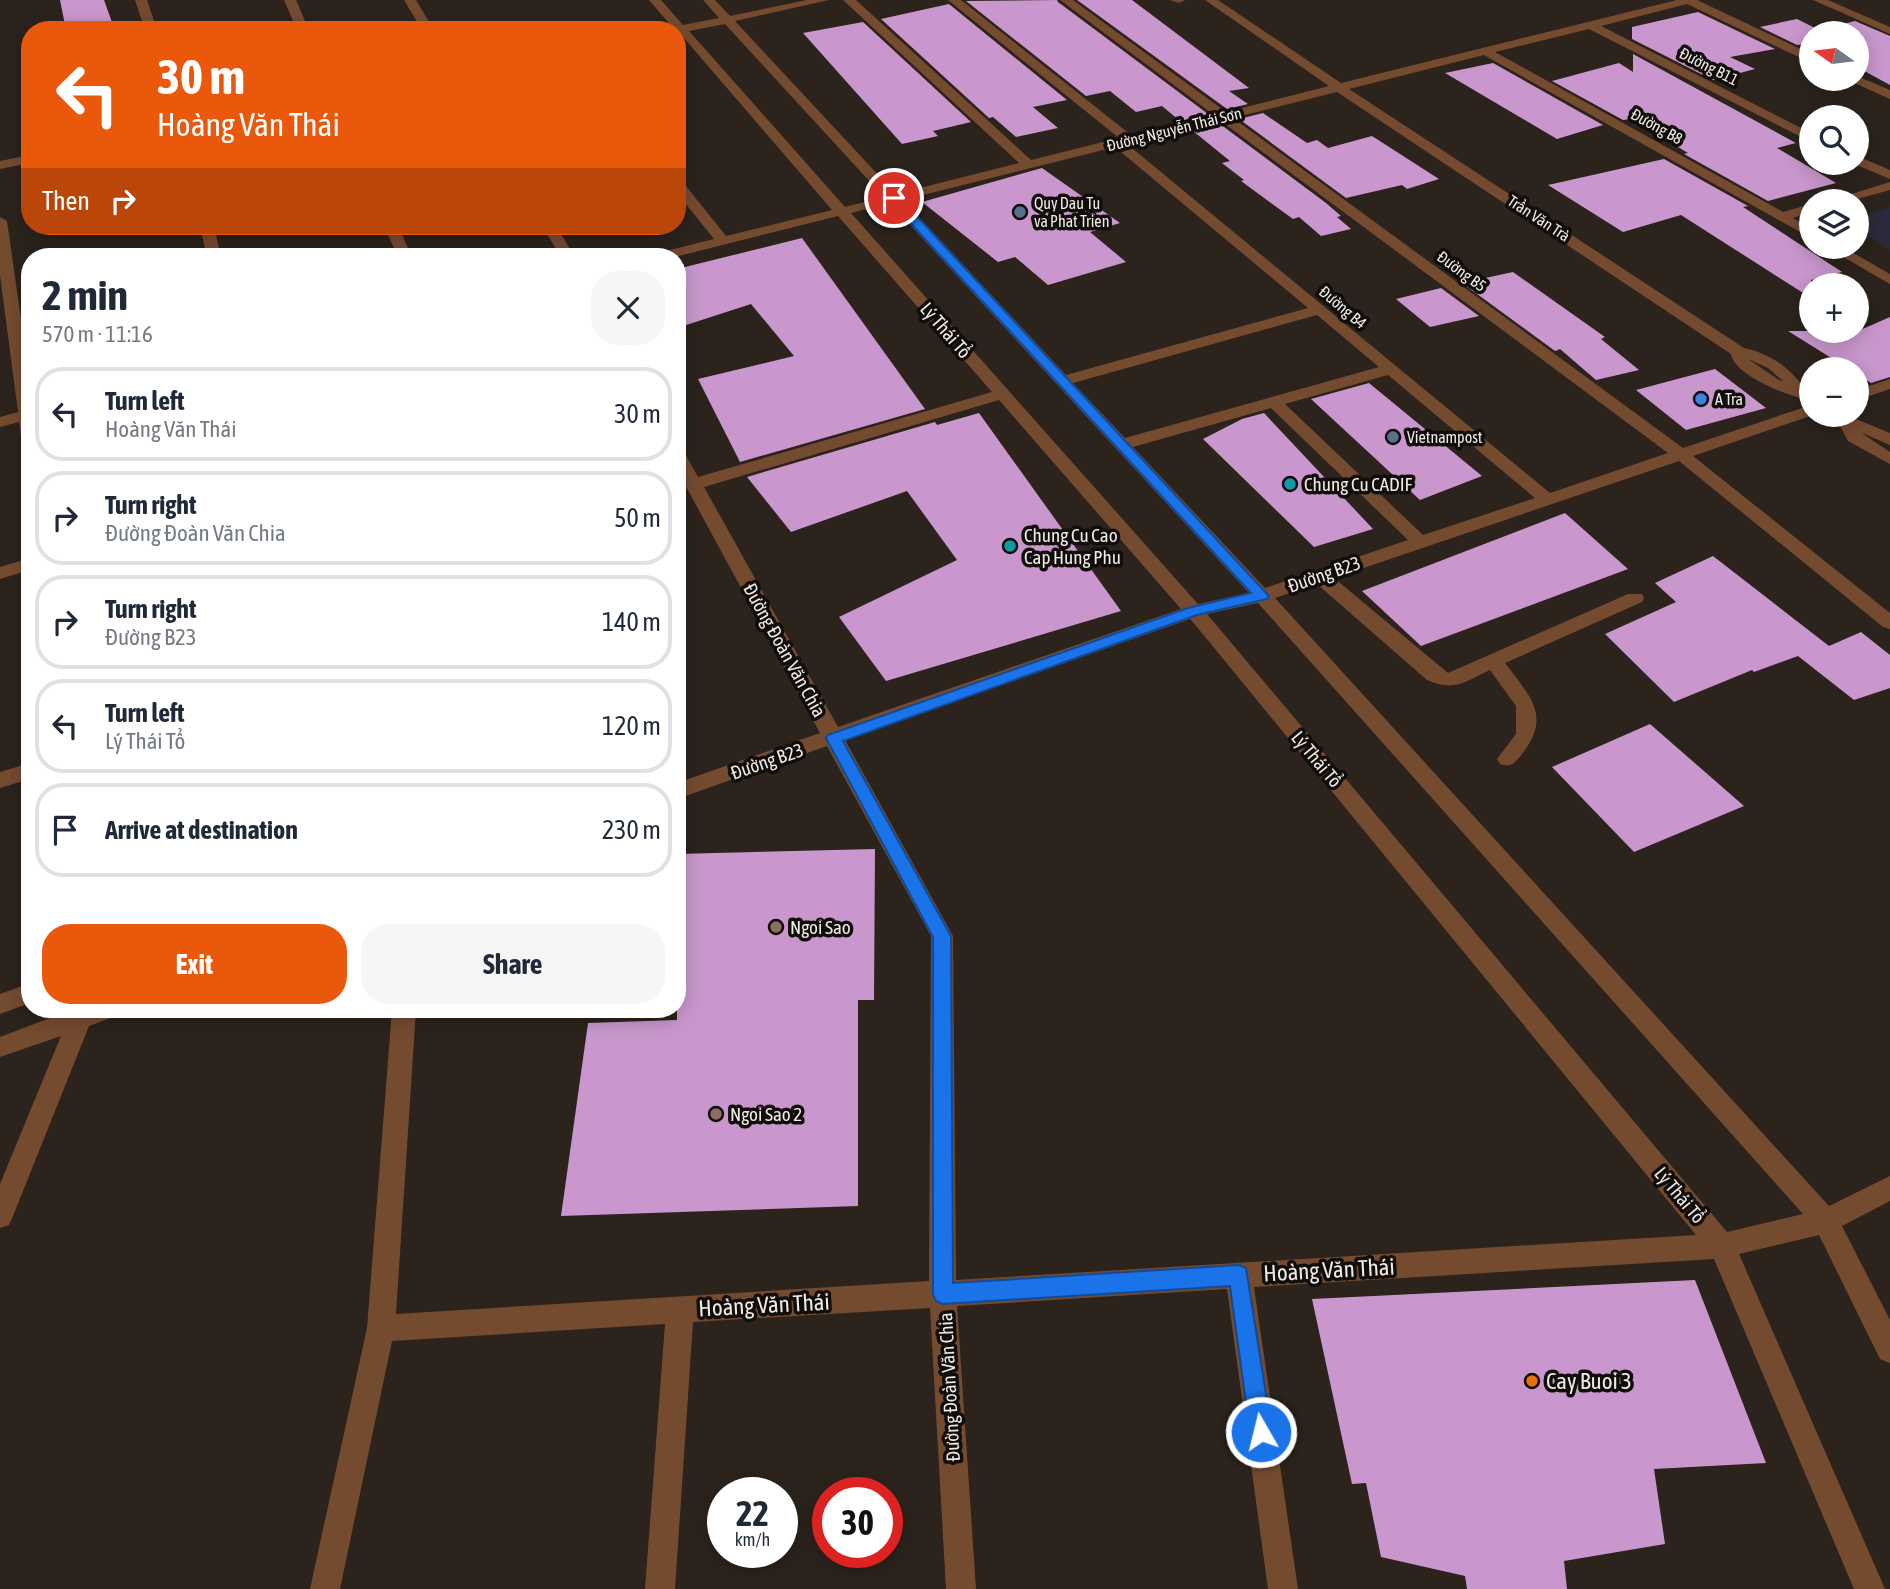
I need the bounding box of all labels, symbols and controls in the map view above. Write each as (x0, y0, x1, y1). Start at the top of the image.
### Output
north arrow (1799, 21, 1869, 91)
map controls (1799, 21, 1869, 427)
street label: Đường B11 (1676, 44, 1741, 89)
text: 30 m (157, 48, 245, 104)
icon: left (42, 49, 133, 140)
street label: Đường Nguyễn Thái Sơn (1105, 104, 1244, 155)
street label: Đường B8 (1628, 105, 1686, 148)
button: search (1799, 105, 1869, 175)
text: Hoàng Văn Thái (157, 106, 340, 143)
pin (864, 168, 924, 228)
icon: arrive (875, 179, 913, 217)
icon: right (104, 182, 142, 220)
text: Then (42, 186, 90, 216)
button: layers (1799, 189, 1869, 259)
street label: Trần Văn Trà (1505, 190, 1574, 245)
place label: Quy Dau Tu va Phat Trien (1034, 194, 1109, 230)
marker: Quy Dau Tu va Phat Trien (1012, 204, 1028, 220)
street label: Đường B5 (1433, 247, 1490, 296)
text: 2 min (42, 271, 128, 319)
button: close (591, 271, 665, 345)
button: + (1799, 273, 1869, 343)
street label: Đường B4 (1315, 282, 1370, 333)
street label: Lý Thái Tổ (916, 298, 976, 362)
text: 570 m · 11:16 (42, 321, 153, 347)
button: − (1799, 357, 1869, 427)
text: Turn left (105, 386, 185, 416)
place label: A Tra (1715, 390, 1743, 408)
marker: A Tra (1693, 391, 1709, 407)
icon: left (46, 395, 84, 433)
text: 30 m (614, 399, 661, 429)
text: Hoàng Văn Thái (105, 416, 236, 442)
place label: Vietnampost (1407, 428, 1483, 447)
marker: Vietnampost (1385, 429, 1401, 445)
place label: Chung Cu CADIF (1304, 473, 1413, 495)
marker: Chung Cu CADIF (1282, 476, 1298, 492)
text: Turn right (105, 490, 196, 520)
icon: right (46, 499, 84, 537)
text: 50 m (614, 503, 661, 533)
text: Đường Đoàn Văn Chia (105, 520, 286, 546)
place label: Chung Cu Cao Cap Hung Phu (1024, 524, 1121, 568)
marker: Chung Cu Cao Cap Hung Phu (1002, 538, 1018, 554)
street label: Đường B23 (1285, 551, 1363, 597)
street label: Đường Đoàn Văn Chia (739, 579, 831, 721)
text: Turn right (105, 594, 196, 624)
icon: right (46, 603, 84, 641)
text: 140 m (602, 607, 661, 637)
text: Đường B23 (105, 624, 197, 650)
text: Turn left (105, 698, 185, 728)
icon: left (46, 707, 84, 745)
text: 120 m (602, 711, 661, 741)
street label: Lý Thái Tổ (1287, 727, 1347, 792)
text: Lý Thái Tổ (105, 728, 185, 754)
street label: Đường B23 (728, 738, 806, 784)
icon: arrive (46, 811, 84, 849)
text: Arrive at destination (105, 815, 298, 845)
text: 230 m (602, 815, 661, 845)
place label: Ngoi Sao (790, 916, 851, 938)
marker: Ngoi Sao (768, 919, 784, 935)
button: Exit (42, 924, 347, 1004)
button: Share (361, 924, 665, 1004)
place label: Ngoi Sao 2 (730, 1103, 802, 1125)
marker: Ngoi Sao 2 (708, 1106, 724, 1122)
street label: Lý Thái Tổ (1650, 1163, 1710, 1228)
street label: Hoàng Văn Thái (1263, 1254, 1395, 1286)
street label: Hoàng Văn Thái (698, 1289, 830, 1321)
street label: Đường Đoàn Văn Chia (934, 1312, 964, 1462)
place label: Cay Buoi 3 (1546, 1368, 1632, 1394)
marker: Cay Buoi 3 (1524, 1373, 1540, 1389)
position arrow (1224, 1395, 1298, 1469)
speed limit sign: 30 (812, 1477, 903, 1568)
text: 22 (736, 1493, 769, 1533)
text: km/h (735, 1529, 770, 1550)

